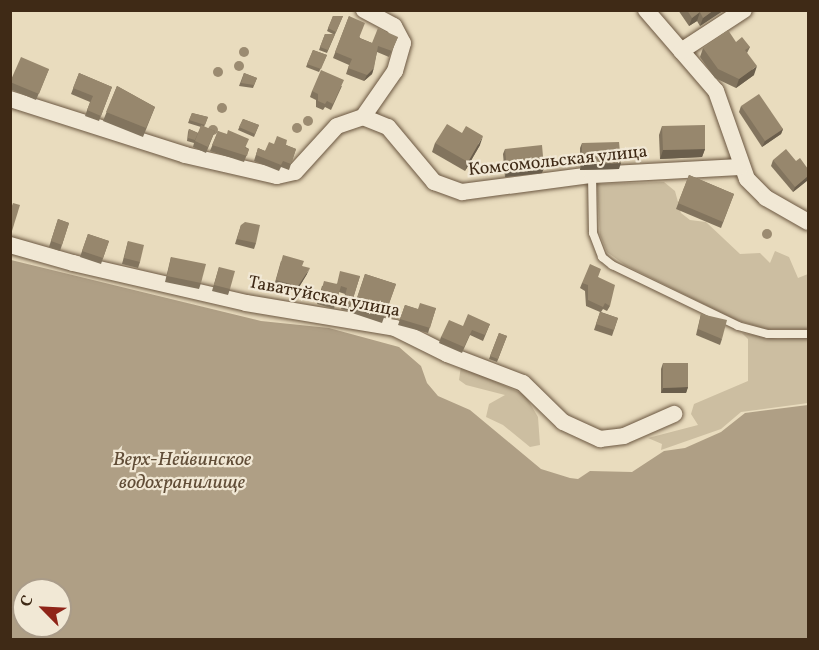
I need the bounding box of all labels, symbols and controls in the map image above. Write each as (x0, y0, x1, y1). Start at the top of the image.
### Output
street label: Комсомольская улица (467, 142, 649, 182)
street label: Таватуйская улица (246, 273, 402, 323)
water label: Верх-Нейвинское водохранилище (113, 448, 251, 495)
north arrow (12, 578, 72, 638)
text: С (15, 592, 40, 611)

